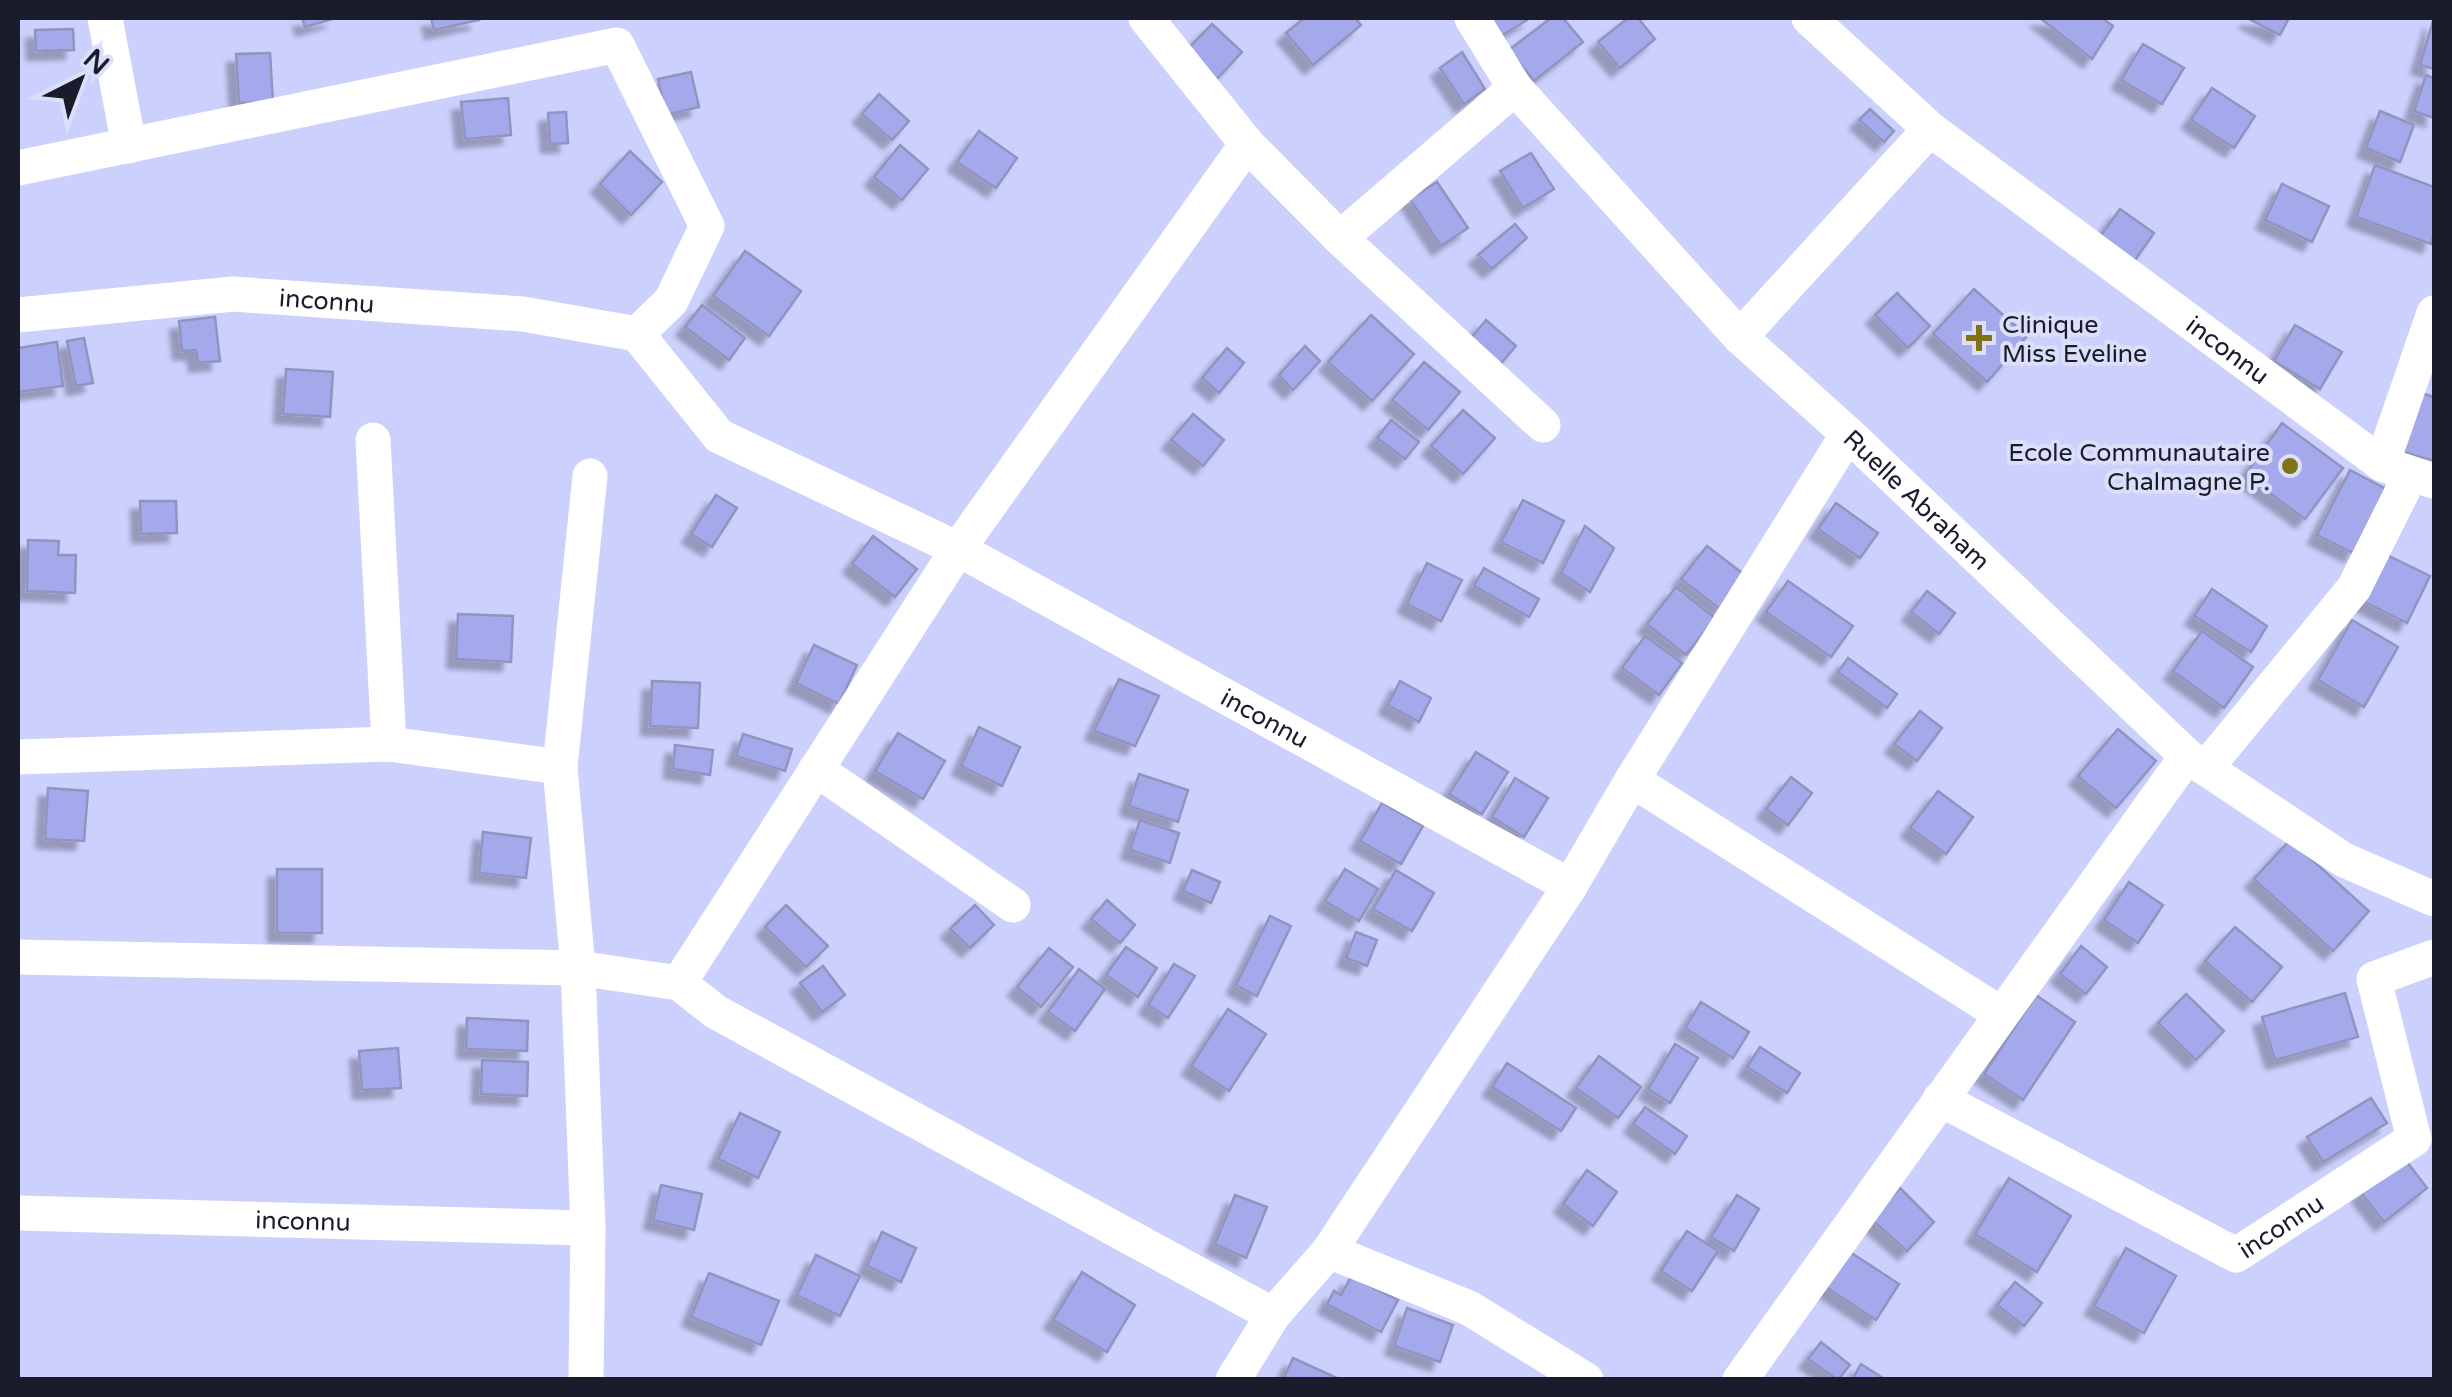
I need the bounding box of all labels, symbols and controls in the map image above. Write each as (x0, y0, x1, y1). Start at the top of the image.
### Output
north arrow (30, 30, 130, 130)
text: N (76, 42, 116, 82)
street label: inconnu (278, 283, 375, 320)
place label: Clinique Miss Eveline (2002, 310, 2147, 369)
street label: inconnu (2180, 310, 2275, 391)
marker: Clinique Miss Eveline (1966, 325, 1992, 351)
street label: Ruelle Abraham (1837, 424, 1996, 577)
place label: Ecole Communautaire Chalmagne P. (2008, 438, 2270, 497)
marker: Ecole Communautaire Chalmagne P. (2279, 455, 2301, 477)
street label: inconnu (1215, 683, 1313, 755)
street label: inconnu (2233, 1188, 2329, 1265)
street label: inconnu (255, 1205, 351, 1238)

